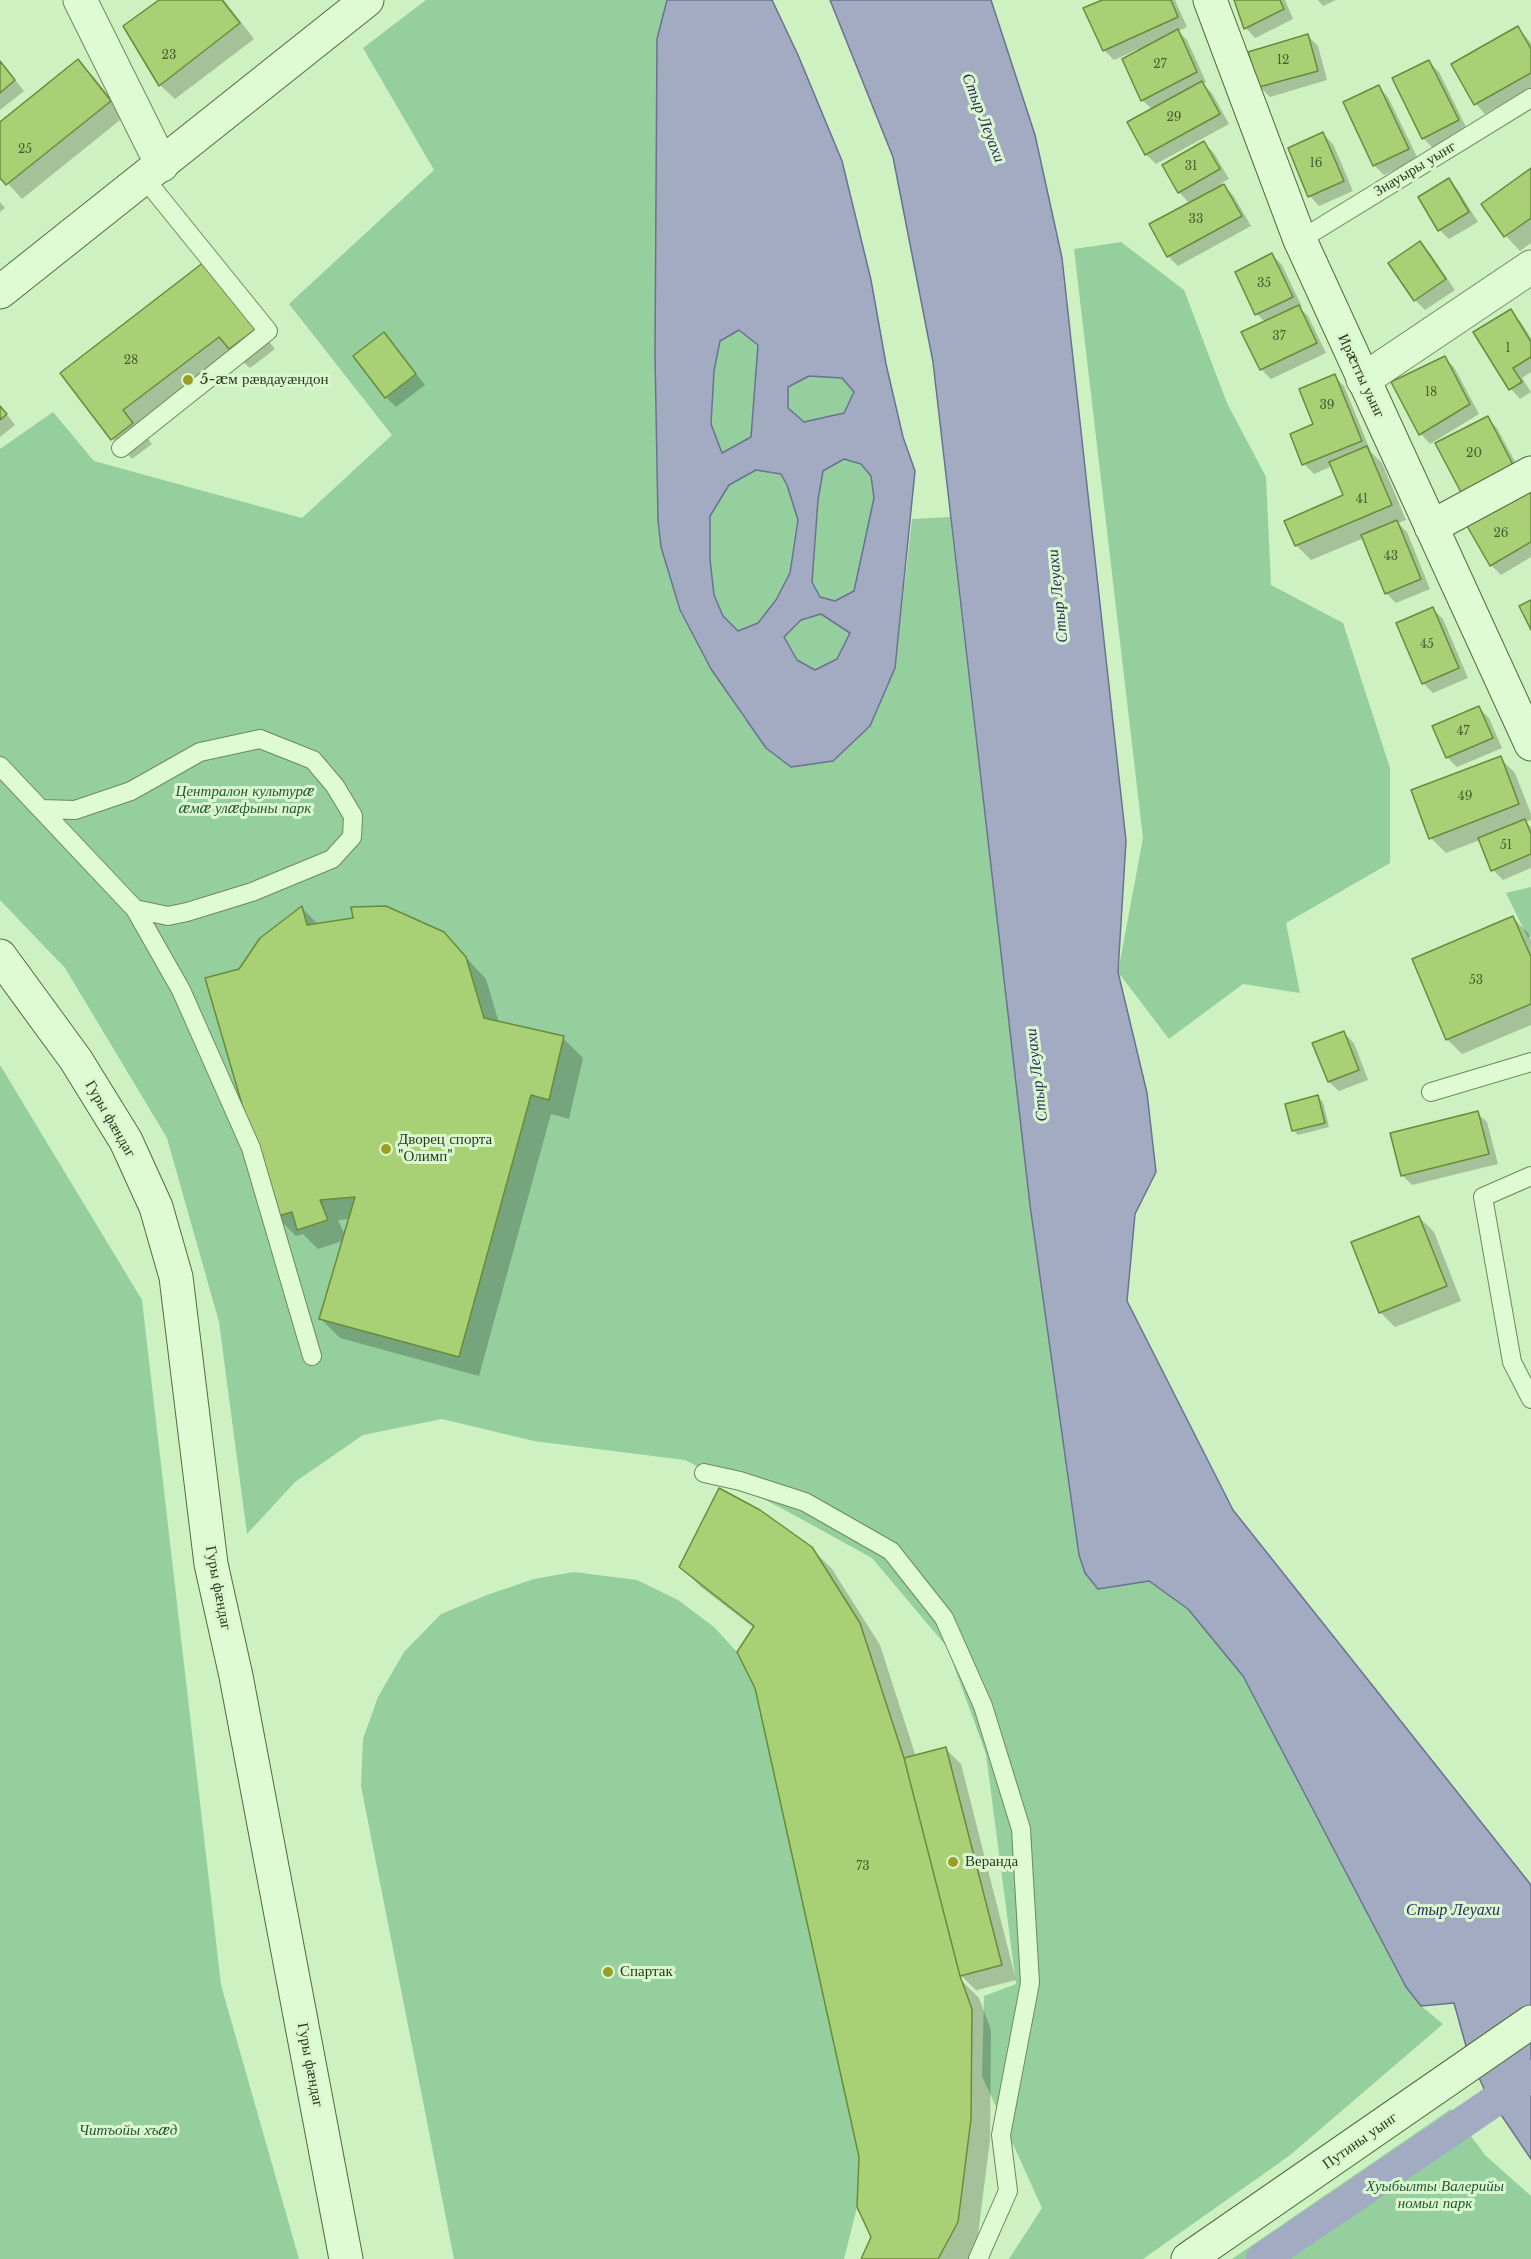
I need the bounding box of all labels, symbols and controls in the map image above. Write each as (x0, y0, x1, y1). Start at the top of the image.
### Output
house number: 23 (162, 49, 176, 63)
house number: 12 (1277, 54, 1289, 68)
house number: 27 (1153, 58, 1167, 72)
water label: Стыр Леуахи (957, 71, 1009, 165)
house number: 29 (1166, 111, 1182, 125)
street label: Знауыры уынг (1371, 137, 1459, 201)
house number: 25 (18, 143, 32, 157)
house number: 16 (1309, 157, 1323, 171)
house number: 31 (1185, 160, 1197, 174)
house number: 33 (1189, 213, 1203, 227)
house number: 35 (1257, 277, 1271, 291)
house number: 37 (1272, 330, 1286, 344)
street label: Ирæтты уынг (1334, 331, 1388, 421)
house number: 1 (1505, 342, 1511, 356)
house number: 28 (124, 354, 138, 368)
place label: 5-æм рӕвдауӕндон (200, 371, 328, 389)
marker: 5-æм рӕвдауӕндон (181, 373, 195, 387)
house number: 18 (1425, 386, 1437, 400)
house number: 39 (1319, 399, 1335, 413)
house number: 20 (1466, 447, 1482, 461)
house number: 41 (1356, 493, 1368, 507)
house number: 26 (1493, 527, 1509, 541)
water label: Стыр Леуахи (1044, 548, 1072, 644)
house number: 43 (1384, 550, 1398, 564)
house number: 45 (1420, 638, 1434, 652)
house number: 47 (1456, 725, 1470, 739)
park label: Централон культурæ æмæ улæфыны парк (176, 783, 314, 818)
house number: 49 (1458, 790, 1472, 804)
house number: 51 (1500, 839, 1512, 853)
house number: 53 (1469, 974, 1483, 988)
water label: Стыр Леуахи (1022, 1027, 1052, 1123)
street label: Гуры фӕндаг (81, 1077, 139, 1161)
place label: Дворец спорта "Олимп" (398, 1131, 492, 1166)
marker: Дворец спорта "Олимп" (379, 1142, 393, 1156)
street label: Гуры фӕндаг (201, 1544, 235, 1632)
place label: Веранда (965, 1853, 1018, 1871)
marker: Веранда (946, 1855, 960, 1869)
house number: 73 (856, 1860, 870, 1874)
water label: Стыр Леуахи (1406, 1900, 1500, 1920)
place label: Спартак (620, 1963, 673, 1981)
marker: Спартак (601, 1965, 615, 1979)
street label: Гуры фӕндаг (293, 2021, 327, 2109)
street label: Путины уынг (1319, 2109, 1401, 2173)
park label: Читъойы хъæд (79, 2122, 177, 2140)
park label: Хуыбылты Валерийы номыл парк (1366, 2178, 1504, 2213)

